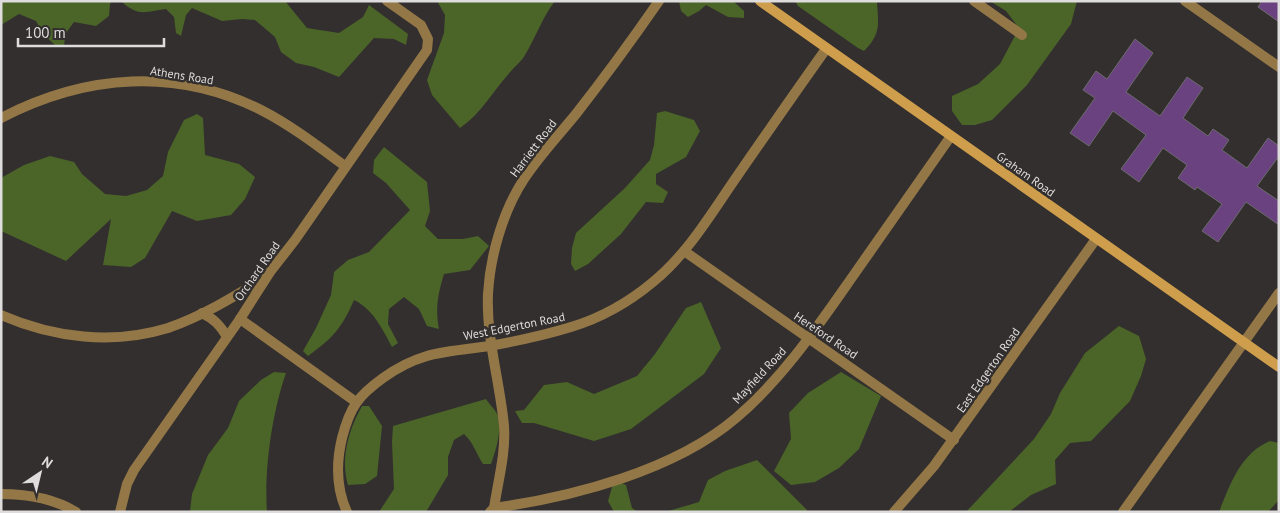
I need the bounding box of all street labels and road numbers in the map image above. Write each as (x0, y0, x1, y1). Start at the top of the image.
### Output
street label: Athens Road (149, 63, 215, 87)
street label: Harriett Road (506, 116, 560, 180)
street label: Graham Road (994, 148, 1058, 200)
street label: Orchard Road (231, 238, 283, 304)
street label: Hereford Road (791, 308, 861, 362)
street label: West Edgerton Road (462, 309, 566, 343)
street label: East Edgerton Road (953, 325, 1023, 415)
street label: Mayfield Road (729, 343, 789, 407)

